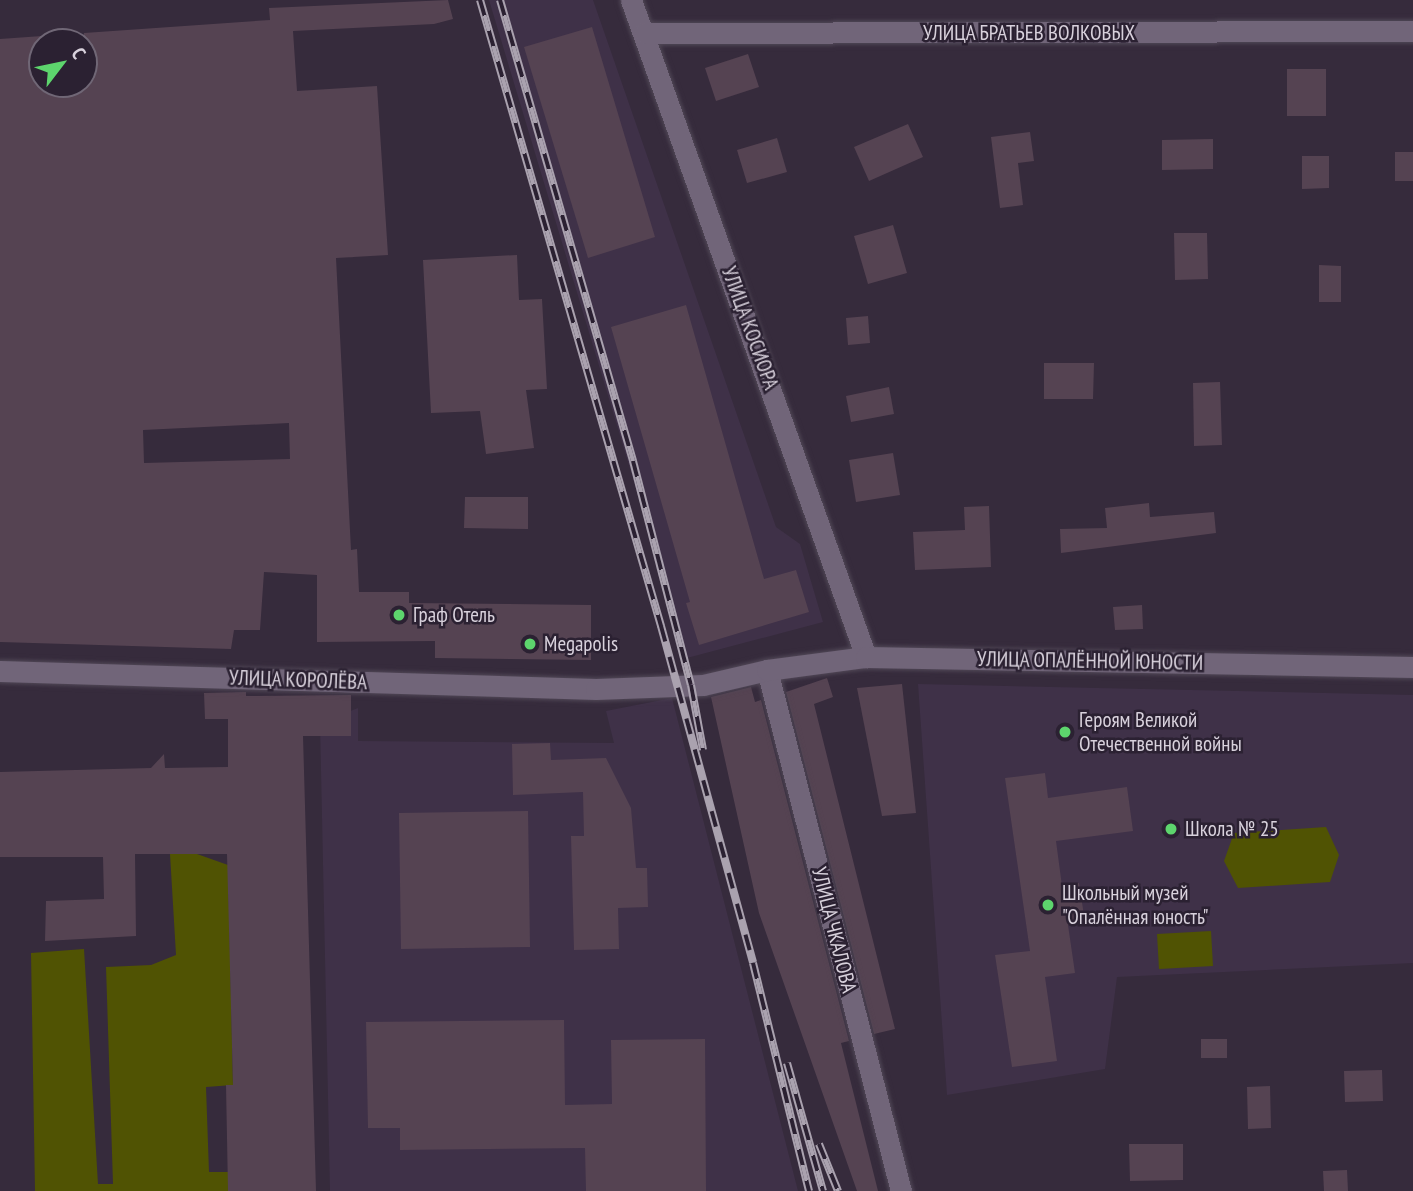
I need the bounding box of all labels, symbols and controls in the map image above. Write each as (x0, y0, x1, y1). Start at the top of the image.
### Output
street label: УЛИЦА БРАТЬЕВ ВОЛКОВЫХ (923, 20, 1135, 46)
north arrow (28, 28, 98, 98)
text: С (67, 43, 92, 63)
street label: УЛИЦА КОСИОРА (716, 263, 784, 393)
place label: Граф Отель (413, 602, 495, 628)
marker: Граф Отель (391, 607, 407, 623)
place label: Megapolis (544, 631, 618, 657)
marker: Megapolis (522, 636, 538, 652)
street label: УЛИЦА ОПАЛЁННОЙ ЮНОСТИ (976, 646, 1204, 676)
street label: УЛИЦА КОРОЛЁВА (228, 665, 368, 695)
place label: Героям Великой Отечественной войны (1079, 707, 1242, 757)
marker: Героям Великой Отечественной войны (1057, 724, 1073, 740)
place label: Школа № 25 (1185, 816, 1279, 842)
marker: Школа № 25 (1163, 821, 1179, 837)
street label: УЛИЦА ЧКАЛОВА (806, 864, 862, 996)
place label: Школьный музей "Опалённая юность" (1062, 880, 1209, 930)
marker: Школьный музей "Опалённая юность" (1040, 897, 1056, 913)

